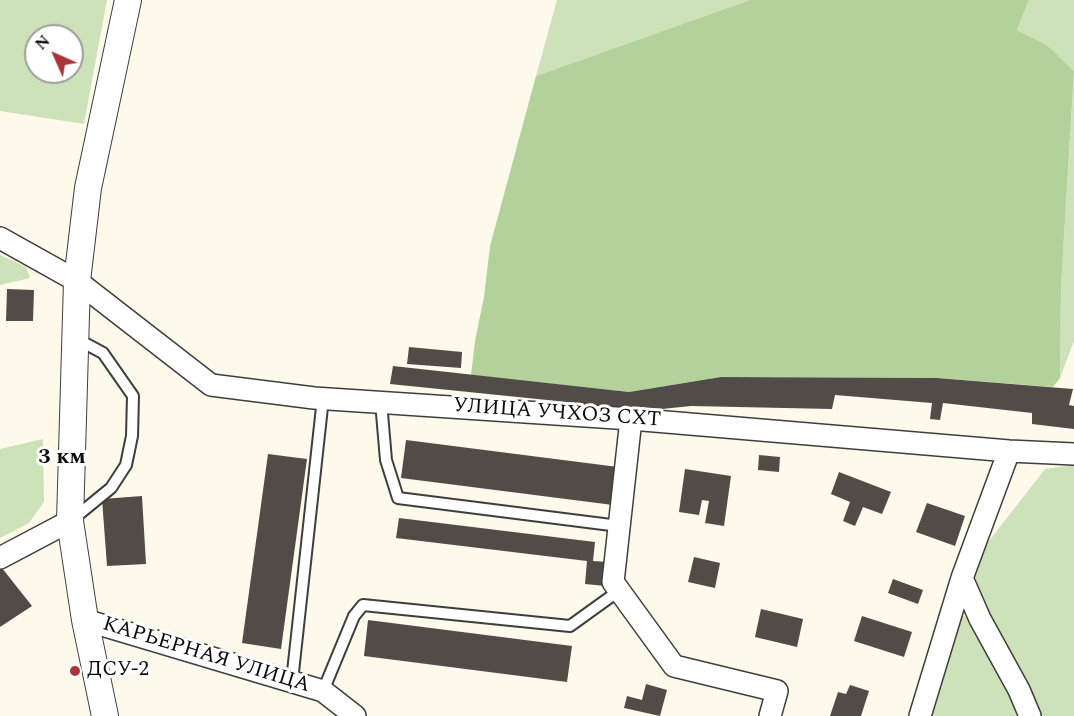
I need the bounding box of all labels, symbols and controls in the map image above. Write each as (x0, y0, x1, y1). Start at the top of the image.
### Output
north arrow (24, 24, 84, 84)
text: N (30, 30, 56, 56)
street label: УЛИЦА УЧХОЗ СХТ (452, 394, 662, 434)
district label: 3 км (38, 446, 86, 472)
street label: КАРЬЕРНАЯ УЛИЦА (99, 612, 313, 700)
place label: ДСУ-2 (87, 658, 149, 684)
marker: ДСУ-2 (68, 664, 82, 678)

